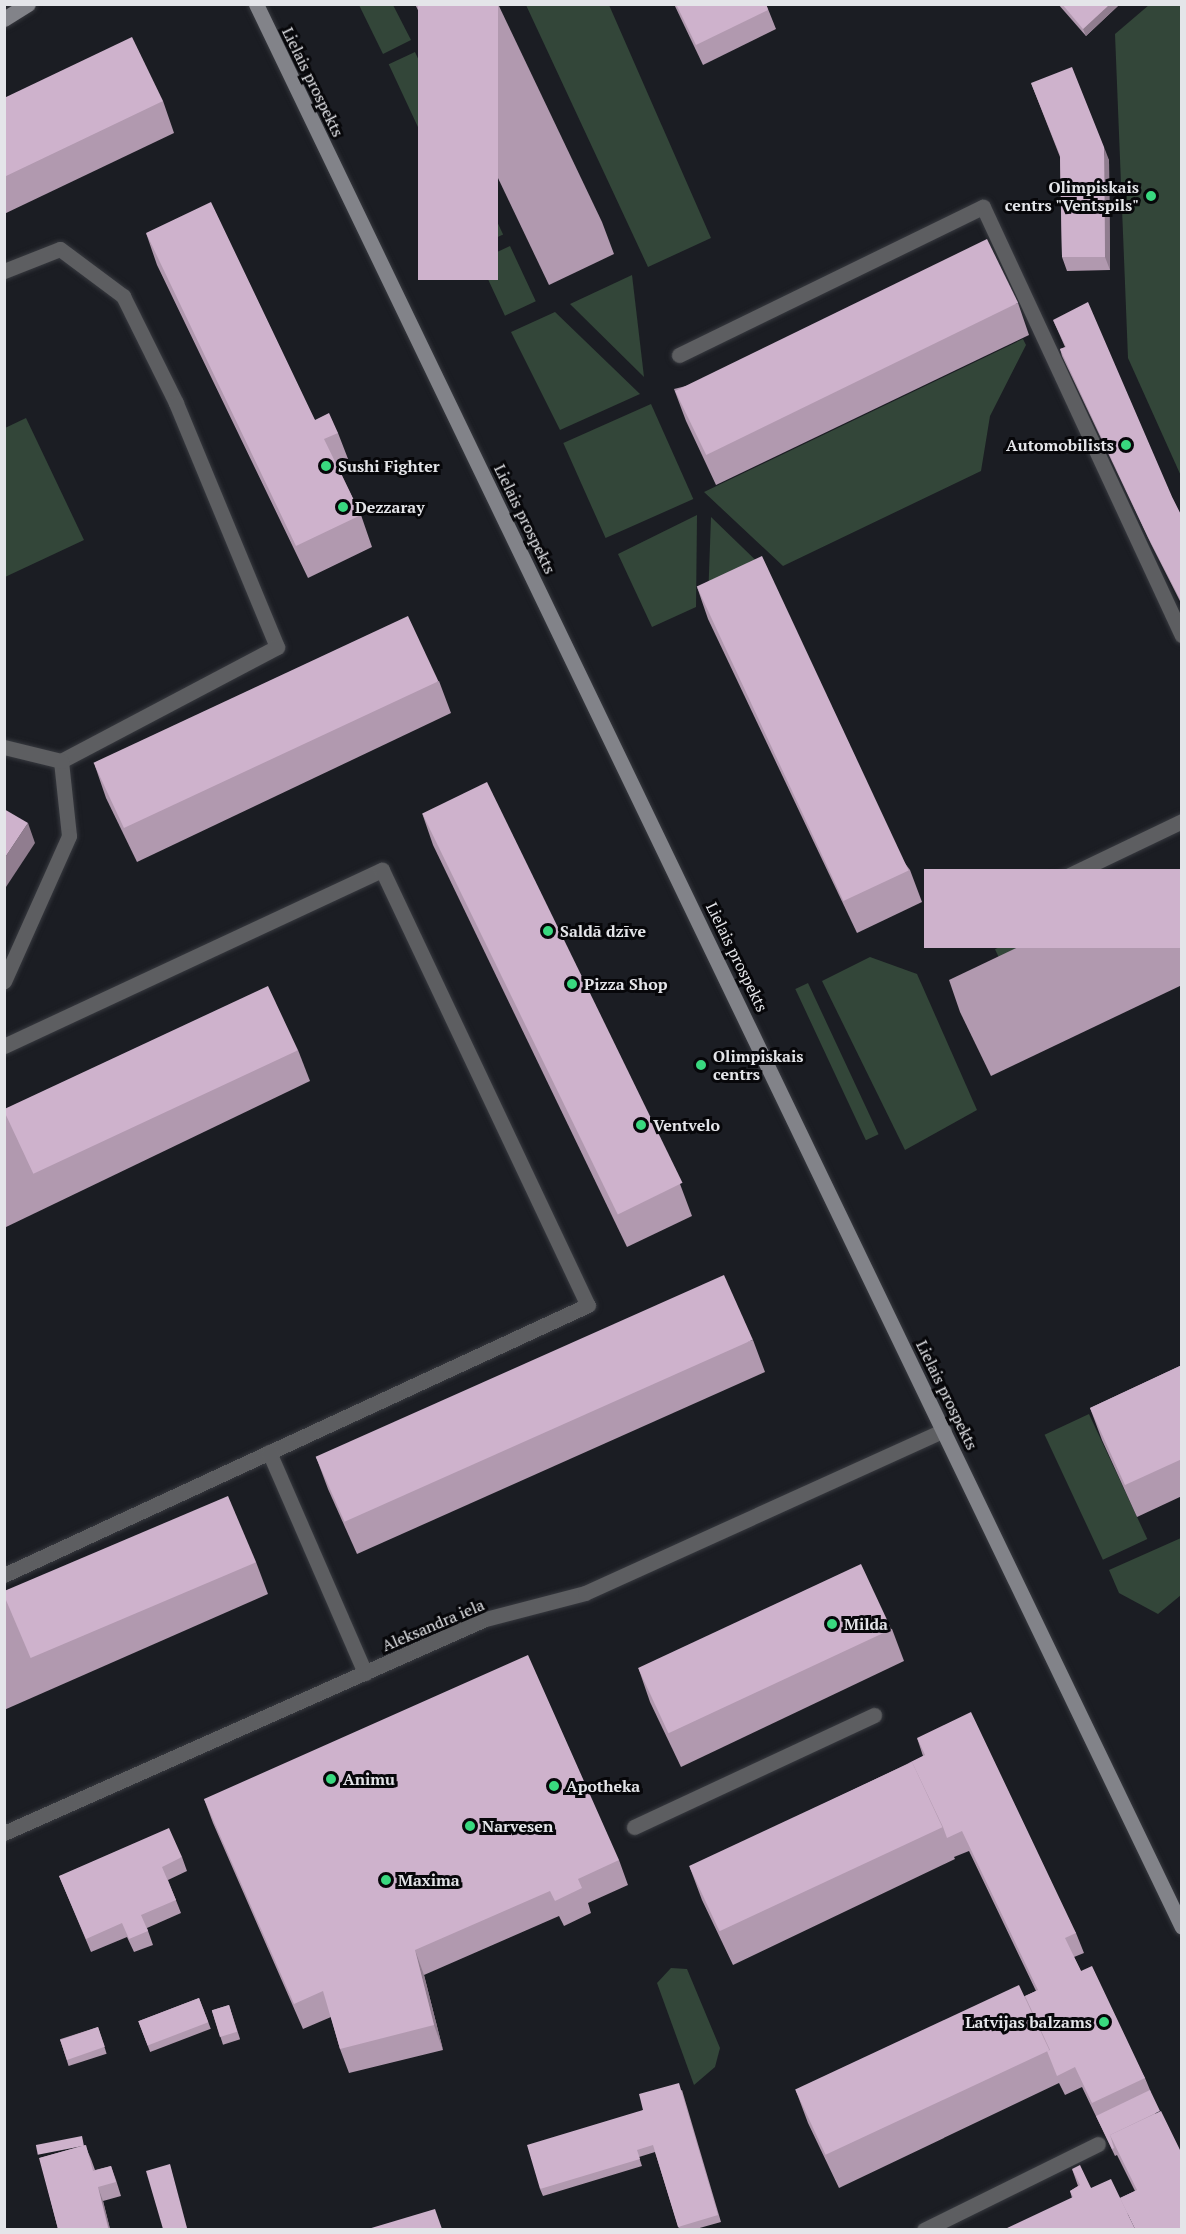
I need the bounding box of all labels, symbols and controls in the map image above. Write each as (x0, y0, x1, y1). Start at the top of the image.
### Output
street label: Lielais prospekts (278, 24, 348, 140)
place label: Olimpiskais centrs "Ventspils" (1004, 177, 1139, 215)
marker: Olimpiskais centrs "Ventspils" (1144, 189, 1158, 203)
place label: Automobilists (1006, 435, 1114, 455)
marker: Automobilists (1119, 438, 1133, 452)
place label: Sushi Fighter (338, 456, 440, 476)
marker: Sushi Fighter (319, 459, 333, 473)
street label: Lielais prospekts (490, 461, 560, 577)
place label: Dezzaray (355, 497, 425, 517)
marker: Dezzaray (336, 500, 350, 514)
street label: Lielais prospekts (702, 899, 772, 1015)
place label: Saldā dzīve (560, 921, 646, 941)
marker: Saldā dzīve (541, 924, 555, 938)
place label: Pizza Shop (584, 974, 667, 994)
marker: Pizza Shop (565, 977, 579, 991)
place label: Olimpiskais centrs (713, 1046, 804, 1084)
marker: Olimpiskais centrs (694, 1058, 708, 1072)
place label: Ventvelo (653, 1115, 720, 1135)
marker: Ventvelo (634, 1118, 648, 1132)
street label: Lielais prospekts (912, 1337, 982, 1453)
street label: Aleksandra iela (379, 1595, 487, 1655)
place label: Milda (844, 1614, 888, 1634)
marker: Milda (825, 1617, 839, 1631)
place label: Animu (343, 1769, 395, 1789)
marker: Animu (324, 1772, 338, 1786)
place label: Apotheka (566, 1776, 640, 1796)
marker: Apotheka (547, 1779, 561, 1793)
place label: Narvesen (482, 1816, 553, 1836)
marker: Narvesen (463, 1819, 477, 1833)
place label: Maxima (398, 1870, 460, 1890)
marker: Maxima (379, 1873, 393, 1887)
place label: Latvijas balzams (965, 2012, 1092, 2032)
marker: Latvijas balzams (1097, 2015, 1111, 2029)

